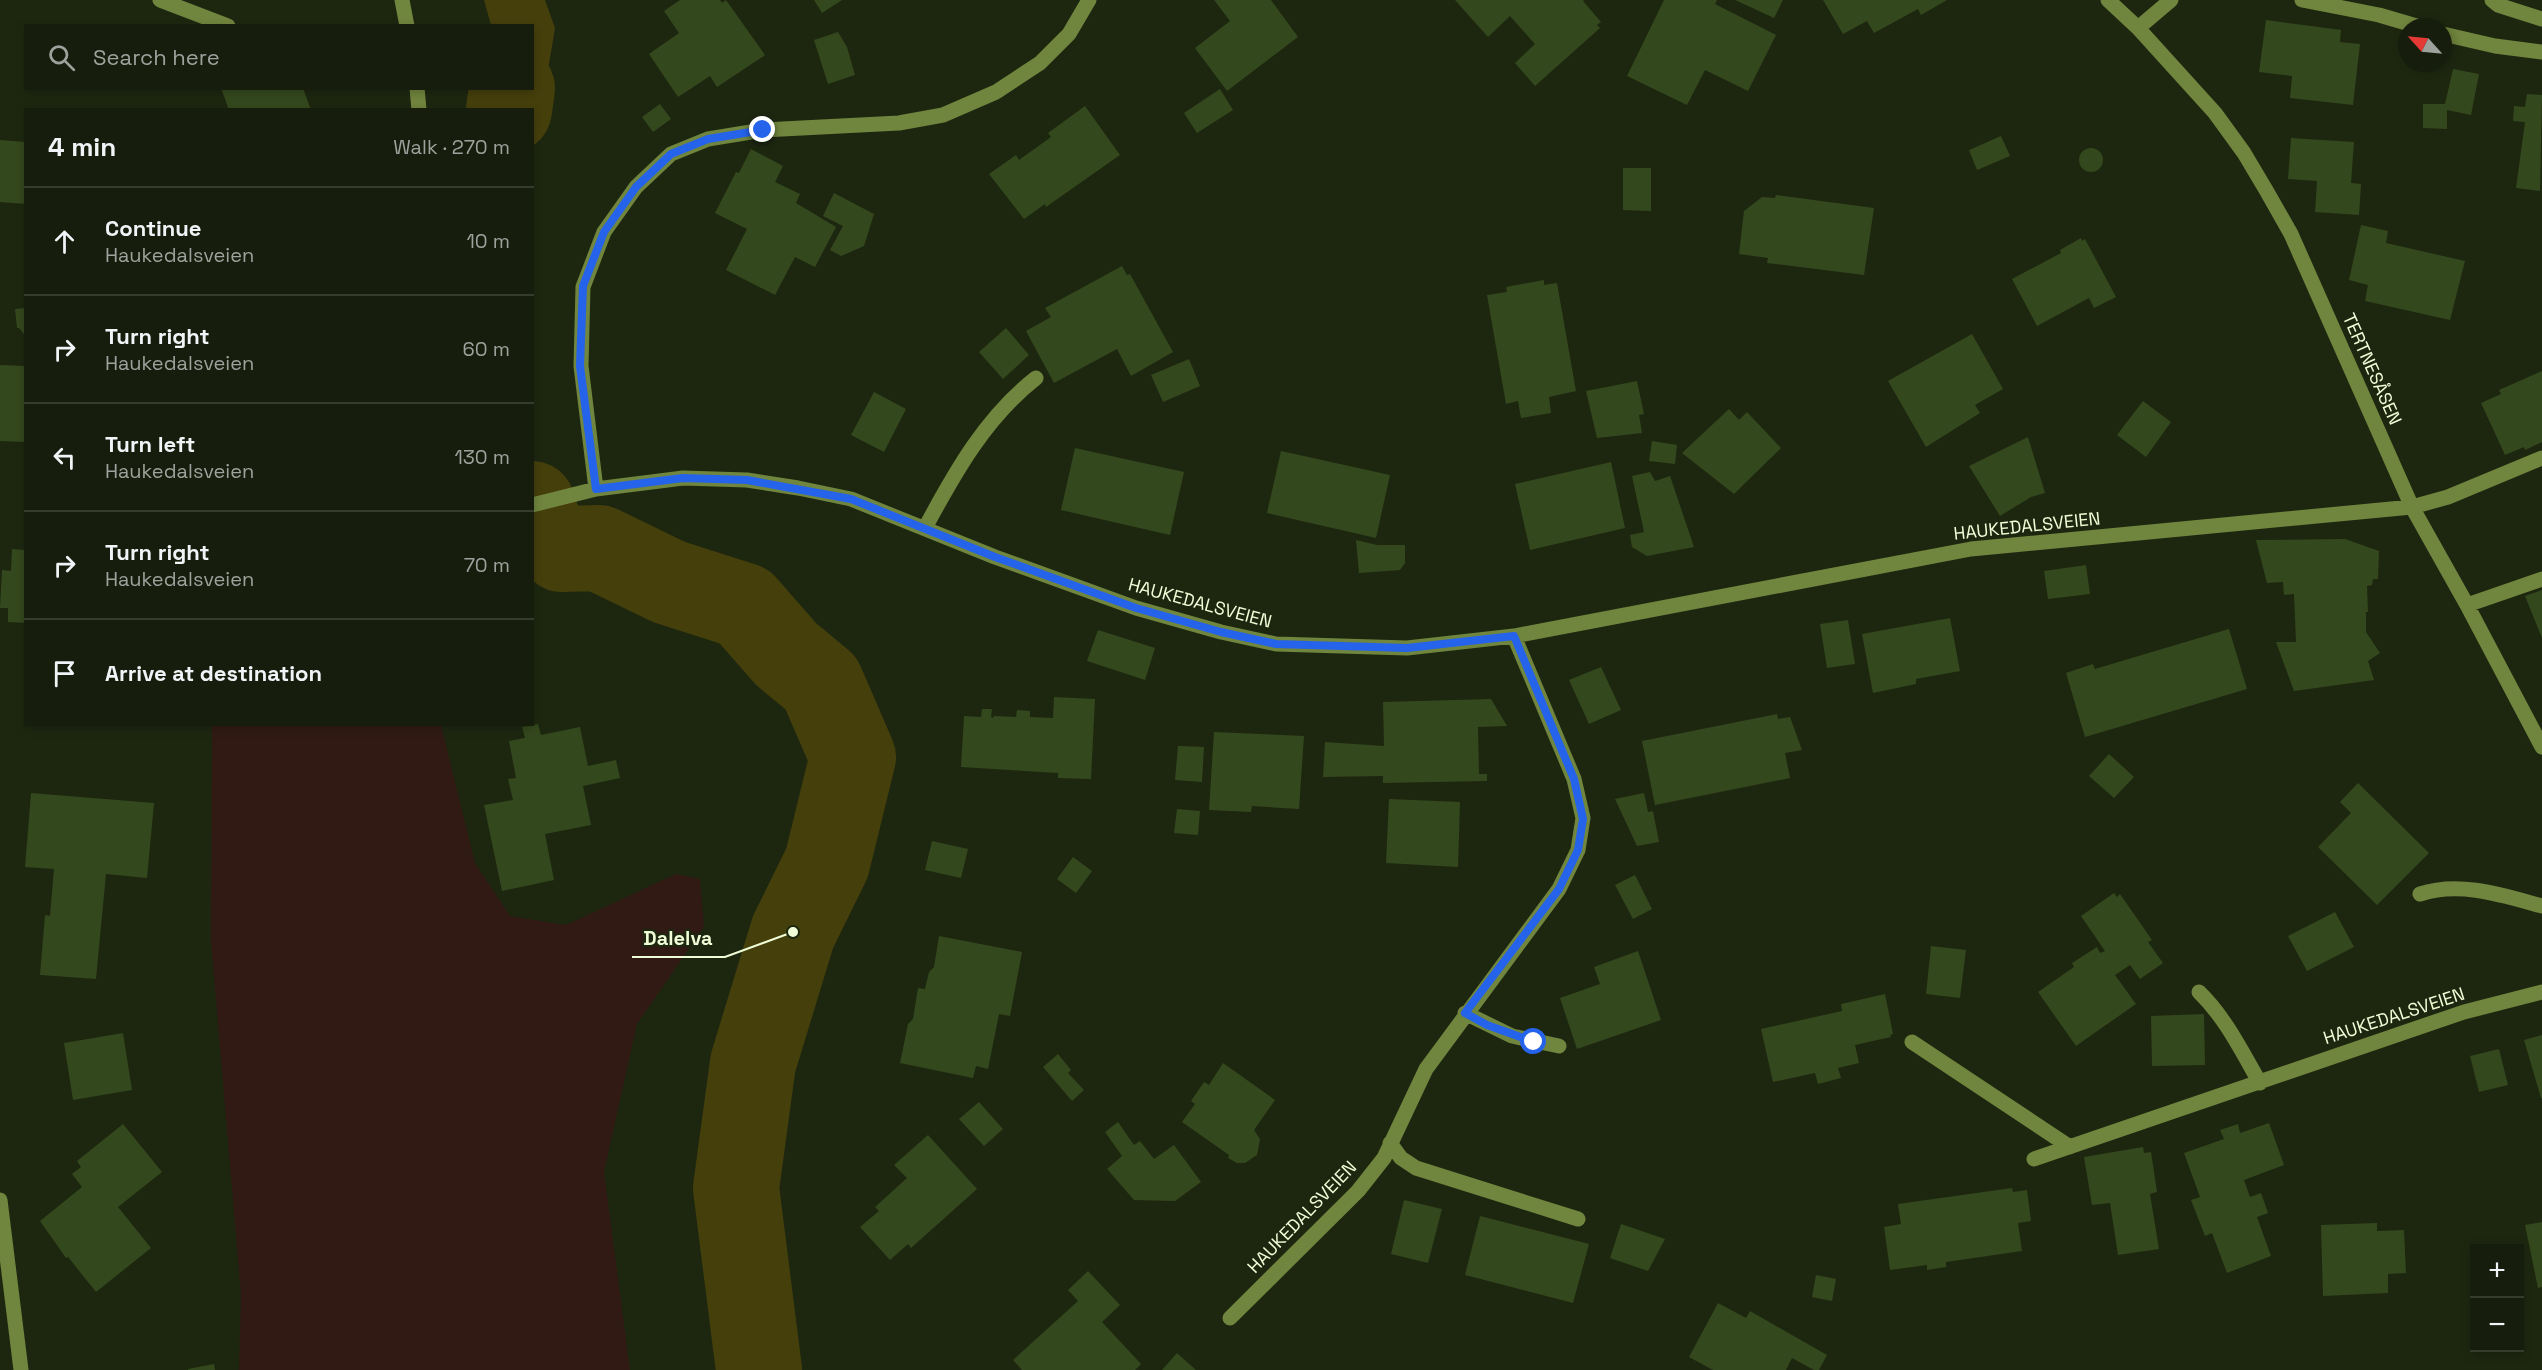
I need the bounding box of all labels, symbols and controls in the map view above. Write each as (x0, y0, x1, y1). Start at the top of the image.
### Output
north arrow (2398, 18, 2452, 72)
search box (24, 24, 534, 90)
icon: search (45, 41, 78, 74)
text: Search here (93, 43, 220, 71)
route end (749, 116, 775, 142)
text: 4 min (48, 130, 116, 164)
text: Walk · 270 m (393, 134, 510, 160)
text: Continue (105, 214, 201, 242)
icon: ahead (48, 225, 81, 258)
text: 10 m (466, 228, 510, 254)
text: Haukedalsveien (105, 242, 254, 268)
street label: TERTNESÅSEN (2338, 309, 2407, 428)
text: Turn right (105, 322, 210, 350)
icon: right (48, 333, 81, 366)
text: 60 m (463, 336, 510, 362)
text: Haukedalsveien (105, 350, 254, 376)
text: Turn left (105, 430, 195, 458)
icon: left (48, 441, 81, 474)
text: 130 m (454, 444, 510, 470)
text: Haukedalsveien (105, 458, 254, 484)
street label: HAUKEDALSVEIEN (1952, 506, 2101, 545)
text: Turn right (105, 538, 210, 566)
icon: right (48, 549, 81, 582)
text: 70 m (464, 552, 510, 578)
text: Haukedalsveien (105, 566, 254, 592)
street label: HAUKEDALSVEIEN (1126, 572, 1274, 633)
icon: arrive (48, 657, 81, 690)
text: Arrive at destination (105, 659, 322, 687)
callout: Dalelva (632, 919, 725, 957)
text: Dalelva (643, 925, 713, 951)
street label: HAUKEDALSVEIEN (2320, 982, 2468, 1049)
route start (1520, 1028, 1546, 1054)
street label: HAUKEDALSVEIEN (1242, 1156, 1361, 1278)
map controls (2470, 1244, 2524, 1352)
button: + (2470, 1244, 2524, 1298)
button: − (2470, 1298, 2524, 1352)

